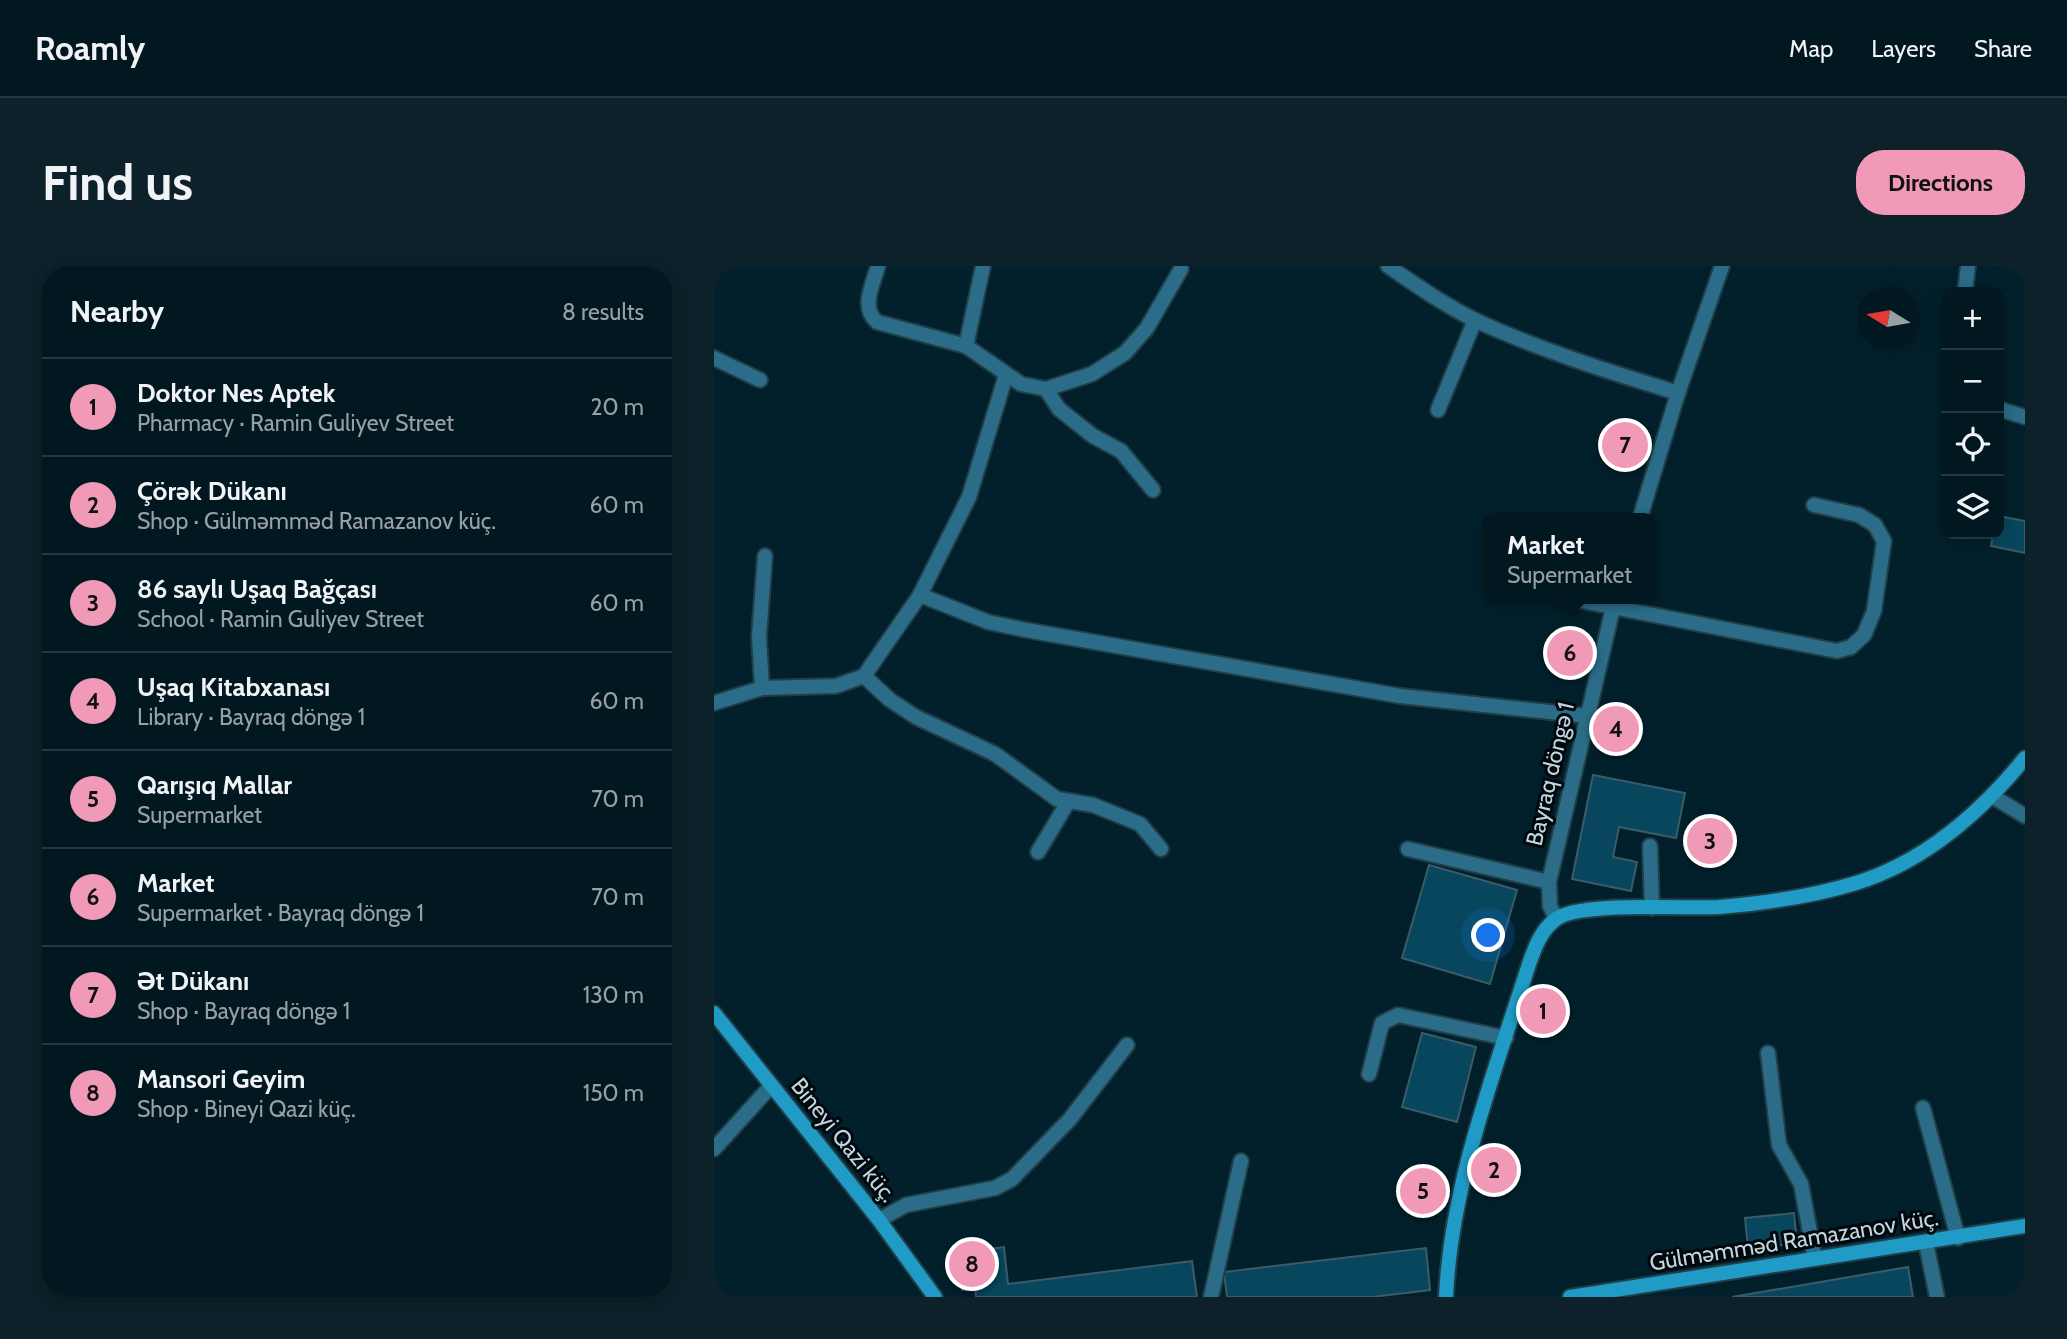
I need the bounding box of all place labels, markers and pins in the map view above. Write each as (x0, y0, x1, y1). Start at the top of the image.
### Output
pin: 7 (1602, 419, 1648, 471)
pin: 6 (1547, 627, 1593, 679)
pin: 4 (1593, 703, 1639, 755)
pin: 3 (1687, 815, 1733, 867)
pin: 1 (1520, 985, 1566, 1037)
pin: 2 (1471, 1144, 1517, 1196)
pin: 5 (1400, 1165, 1446, 1217)
pin: 8 (949, 1238, 995, 1290)

